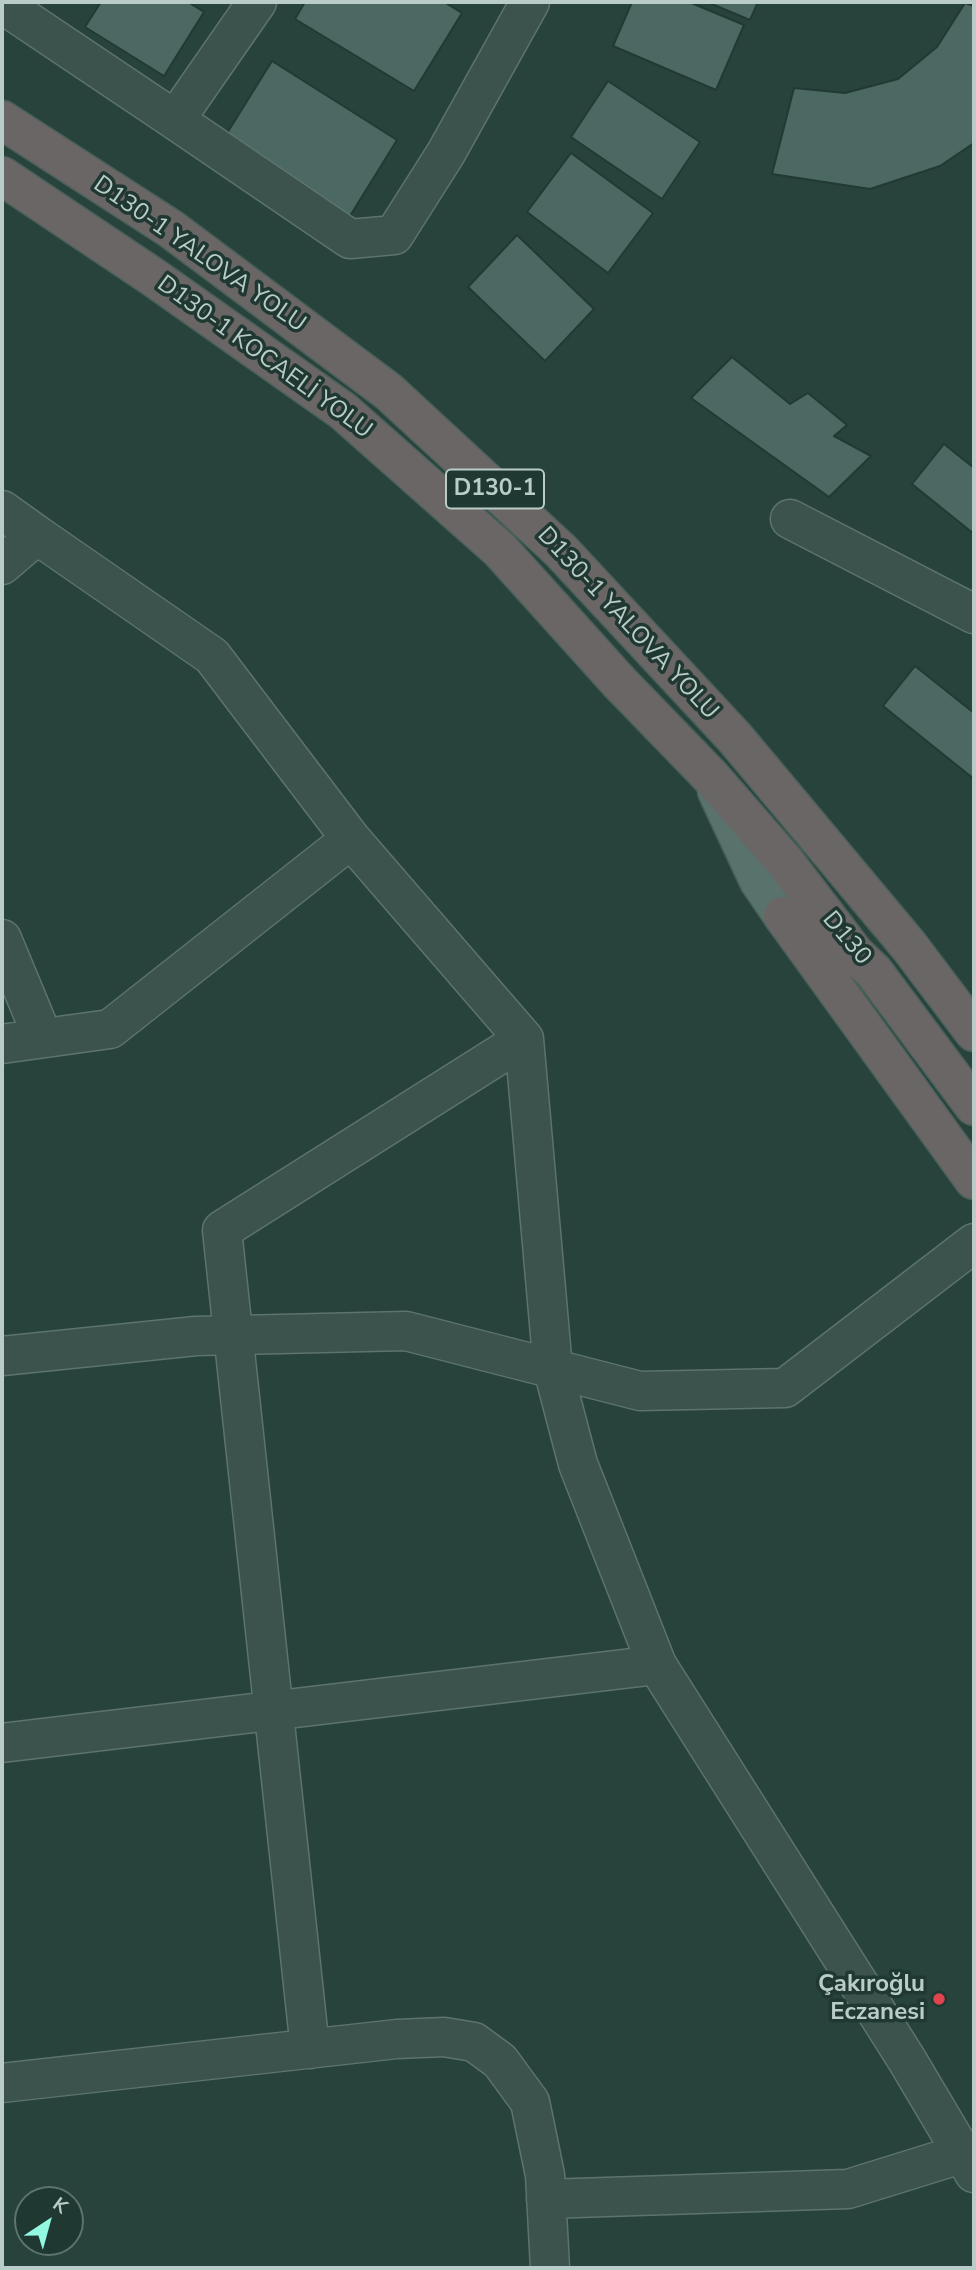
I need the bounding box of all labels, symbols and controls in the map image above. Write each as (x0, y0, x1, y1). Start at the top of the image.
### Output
street label: D130-1 YALOVA YOLU (87, 171, 311, 339)
street label: D130-1 KOCAELİ YOLU (151, 270, 377, 446)
road number: D130-1 (446, 470, 544, 509)
street label: D130-1 YALOVA YOLU (530, 522, 724, 726)
street label: D130 (815, 906, 877, 972)
place label: Çakıroğlu Eczanesi (818, 1971, 925, 2027)
marker: Çakıroğlu Eczanesi (931, 1991, 947, 2007)
north arrow (14, 2186, 84, 2256)
text: K (47, 2191, 73, 2220)

